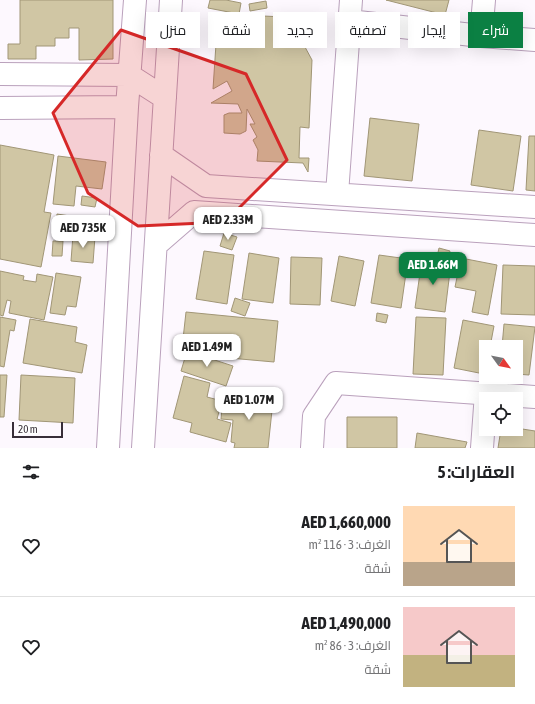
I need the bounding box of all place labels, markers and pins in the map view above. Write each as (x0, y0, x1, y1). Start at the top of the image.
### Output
pin: AED 2.33M (182, 207, 274, 241)
pin: AED 735K (42, 215, 124, 249)
pin: AED 1.66M (387, 252, 479, 286)
pin: AED 1.49M (161, 334, 253, 368)
pin: AED 1.07M (203, 387, 295, 421)

